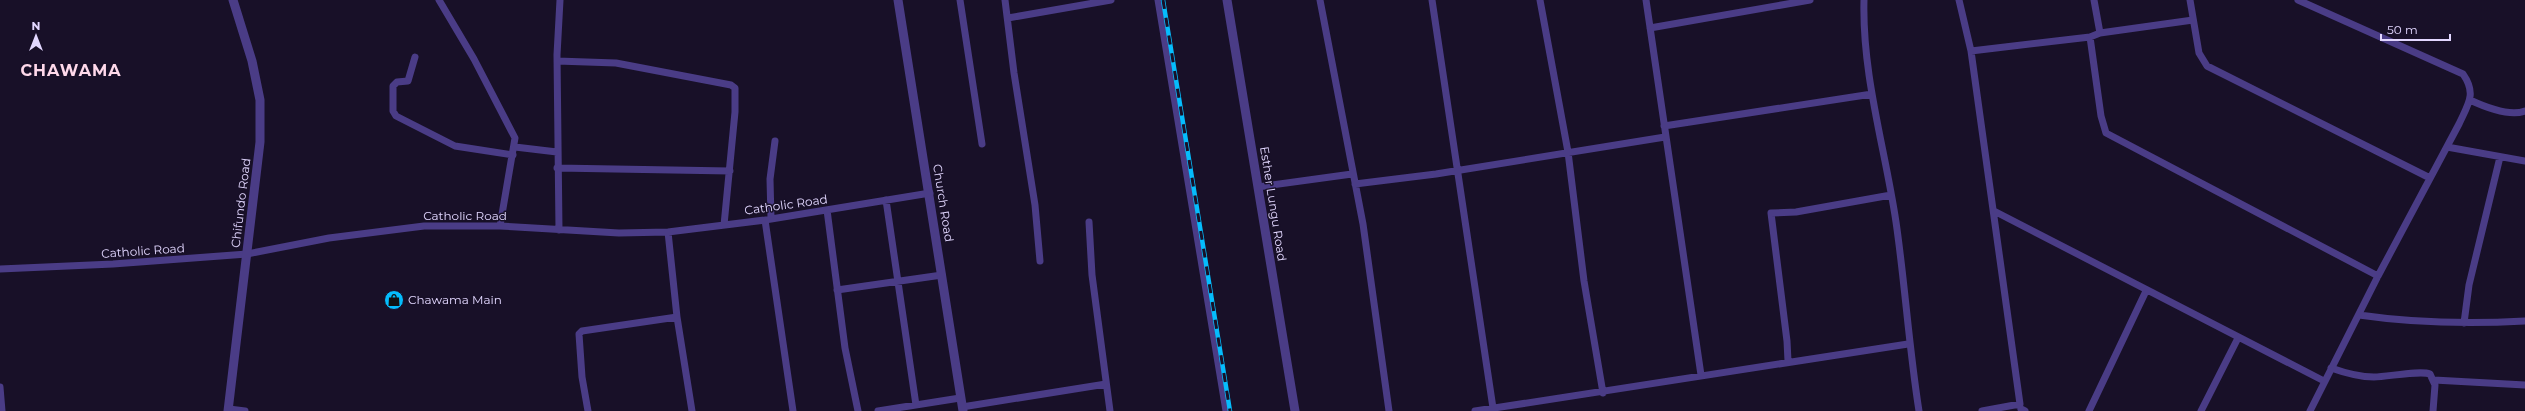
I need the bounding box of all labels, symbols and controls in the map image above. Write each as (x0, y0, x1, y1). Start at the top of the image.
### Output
north arrow (16, 16, 56, 56)
scale bar (2381, 16, 2450, 42)
text: N (32, 19, 40, 33)
text: 50 m (2387, 22, 2418, 37)
district label: CHAWAMA (21, 61, 121, 80)
street label: Esther Lungu Road (1257, 145, 1290, 262)
street label: Chifundo Road (228, 157, 253, 249)
street label: Church Road (930, 163, 957, 243)
street label: Catholic Road (743, 191, 828, 218)
street label: Catholic Road (423, 208, 507, 223)
street label: Catholic Road (101, 240, 185, 261)
shop icon: Chawama Main (383, 289, 405, 311)
place label: Chawama Main (408, 292, 502, 307)

